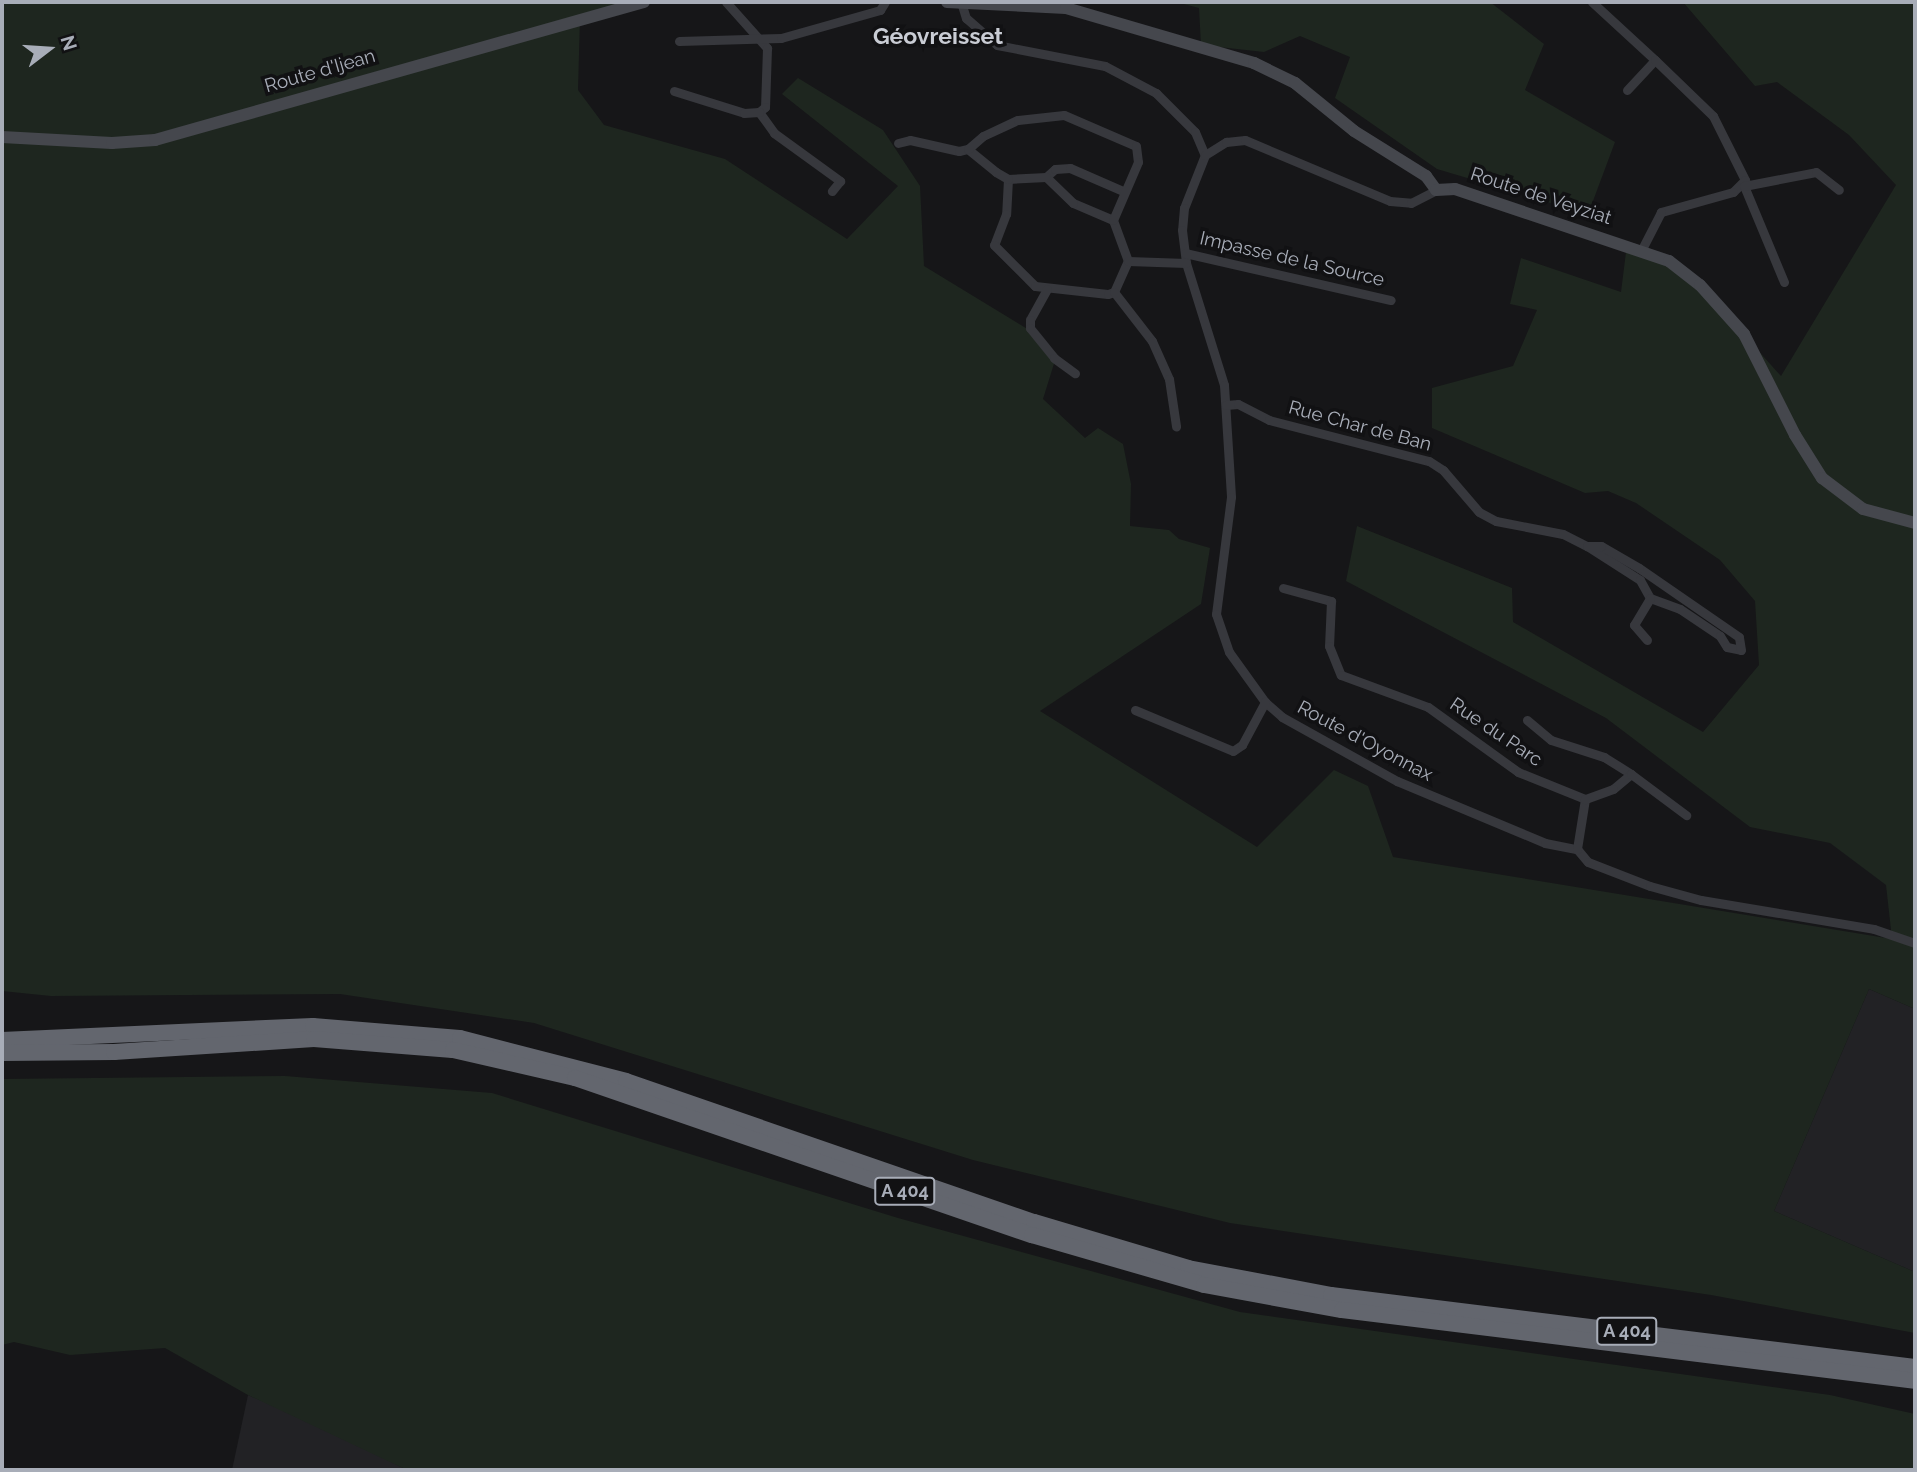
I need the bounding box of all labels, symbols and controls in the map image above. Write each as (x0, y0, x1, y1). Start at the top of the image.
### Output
north arrow (14, 14, 84, 84)
district label: Géovreisset (873, 22, 1003, 50)
text: N (56, 33, 82, 53)
street label: Route d'Ijean (262, 44, 378, 98)
street label: Route de Veyziat (1467, 162, 1615, 230)
street label: Impasse de la Source (1197, 227, 1387, 291)
street label: Rue Char de Ban (1286, 396, 1434, 456)
street label: Rue du Parc (1446, 693, 1546, 771)
street label: Route d'Oyonnax (1293, 696, 1437, 786)
road number: A 404 (874, 1176, 936, 1206)
road number: A 404 (1596, 1316, 1658, 1346)

